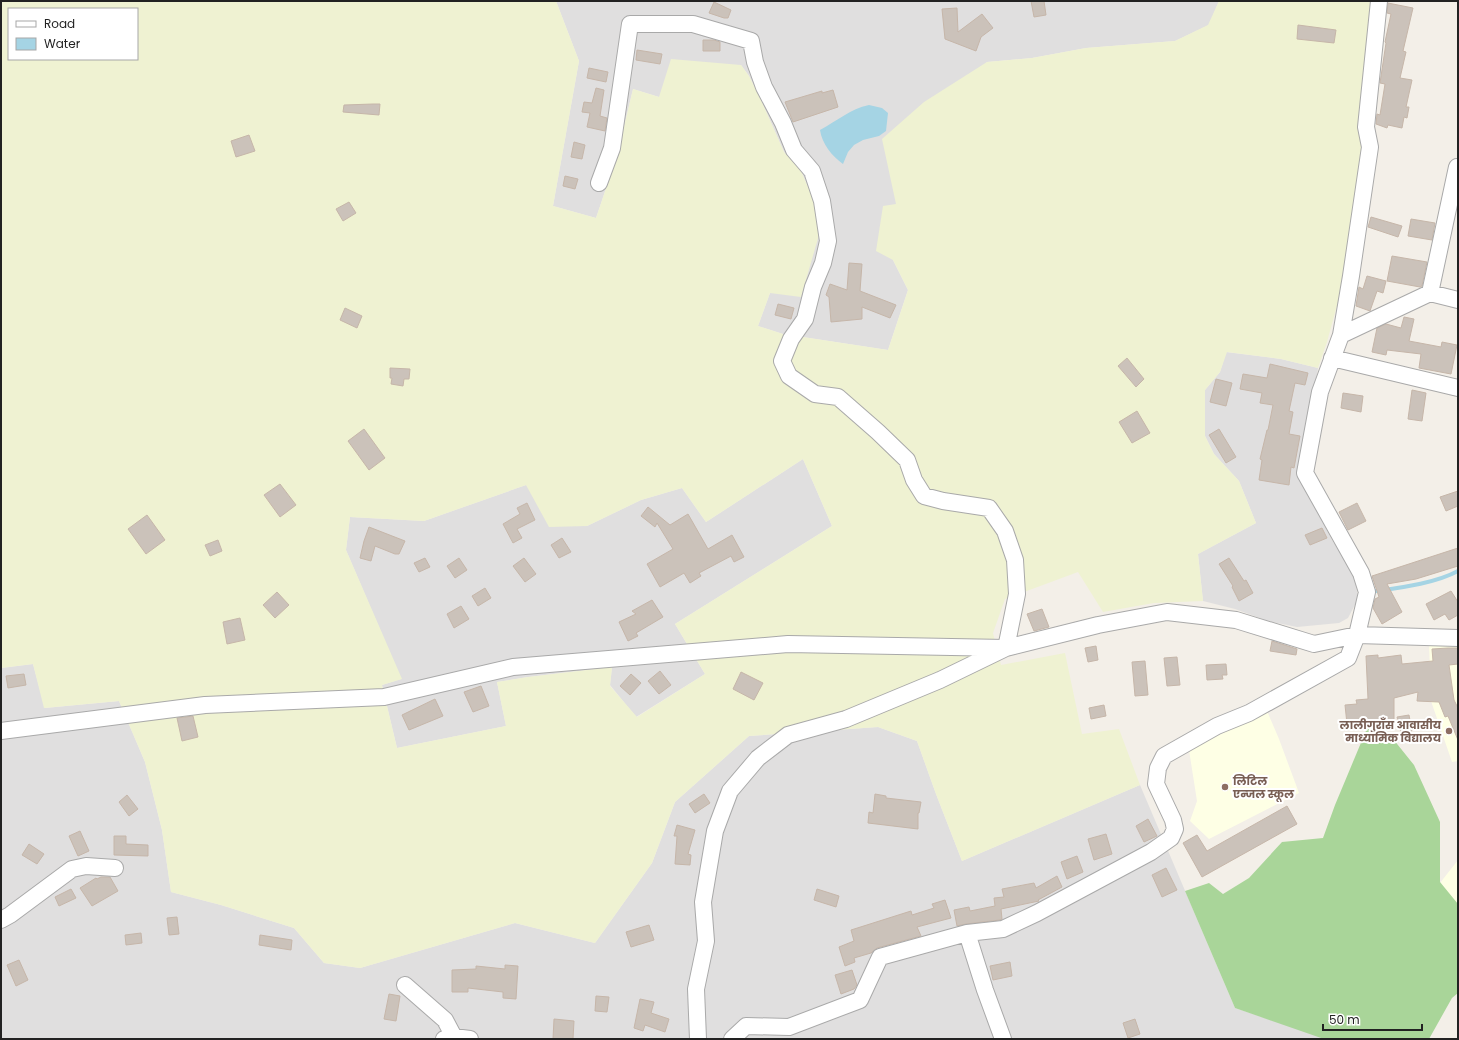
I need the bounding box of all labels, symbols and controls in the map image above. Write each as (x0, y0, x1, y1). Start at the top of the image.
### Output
legend (8, 8, 138, 60)
text: Road (44, 15, 75, 32)
text: Water (44, 35, 81, 52)
place label: लालीगुराँस आवासीय माध्यामिक विद्यालय (1339, 716, 1442, 746)
marker: लालीगुराँस आवासीय माध्यामिक विद्यालय (1444, 726, 1454, 736)
place label: लिटिल एन्जल स्कूल (1232, 773, 1295, 803)
marker: लिटिल एन्जल स्कूल (1220, 782, 1230, 792)
scale bar (1323, 1006, 1422, 1032)
text: 50 m (1329, 1011, 1360, 1028)

